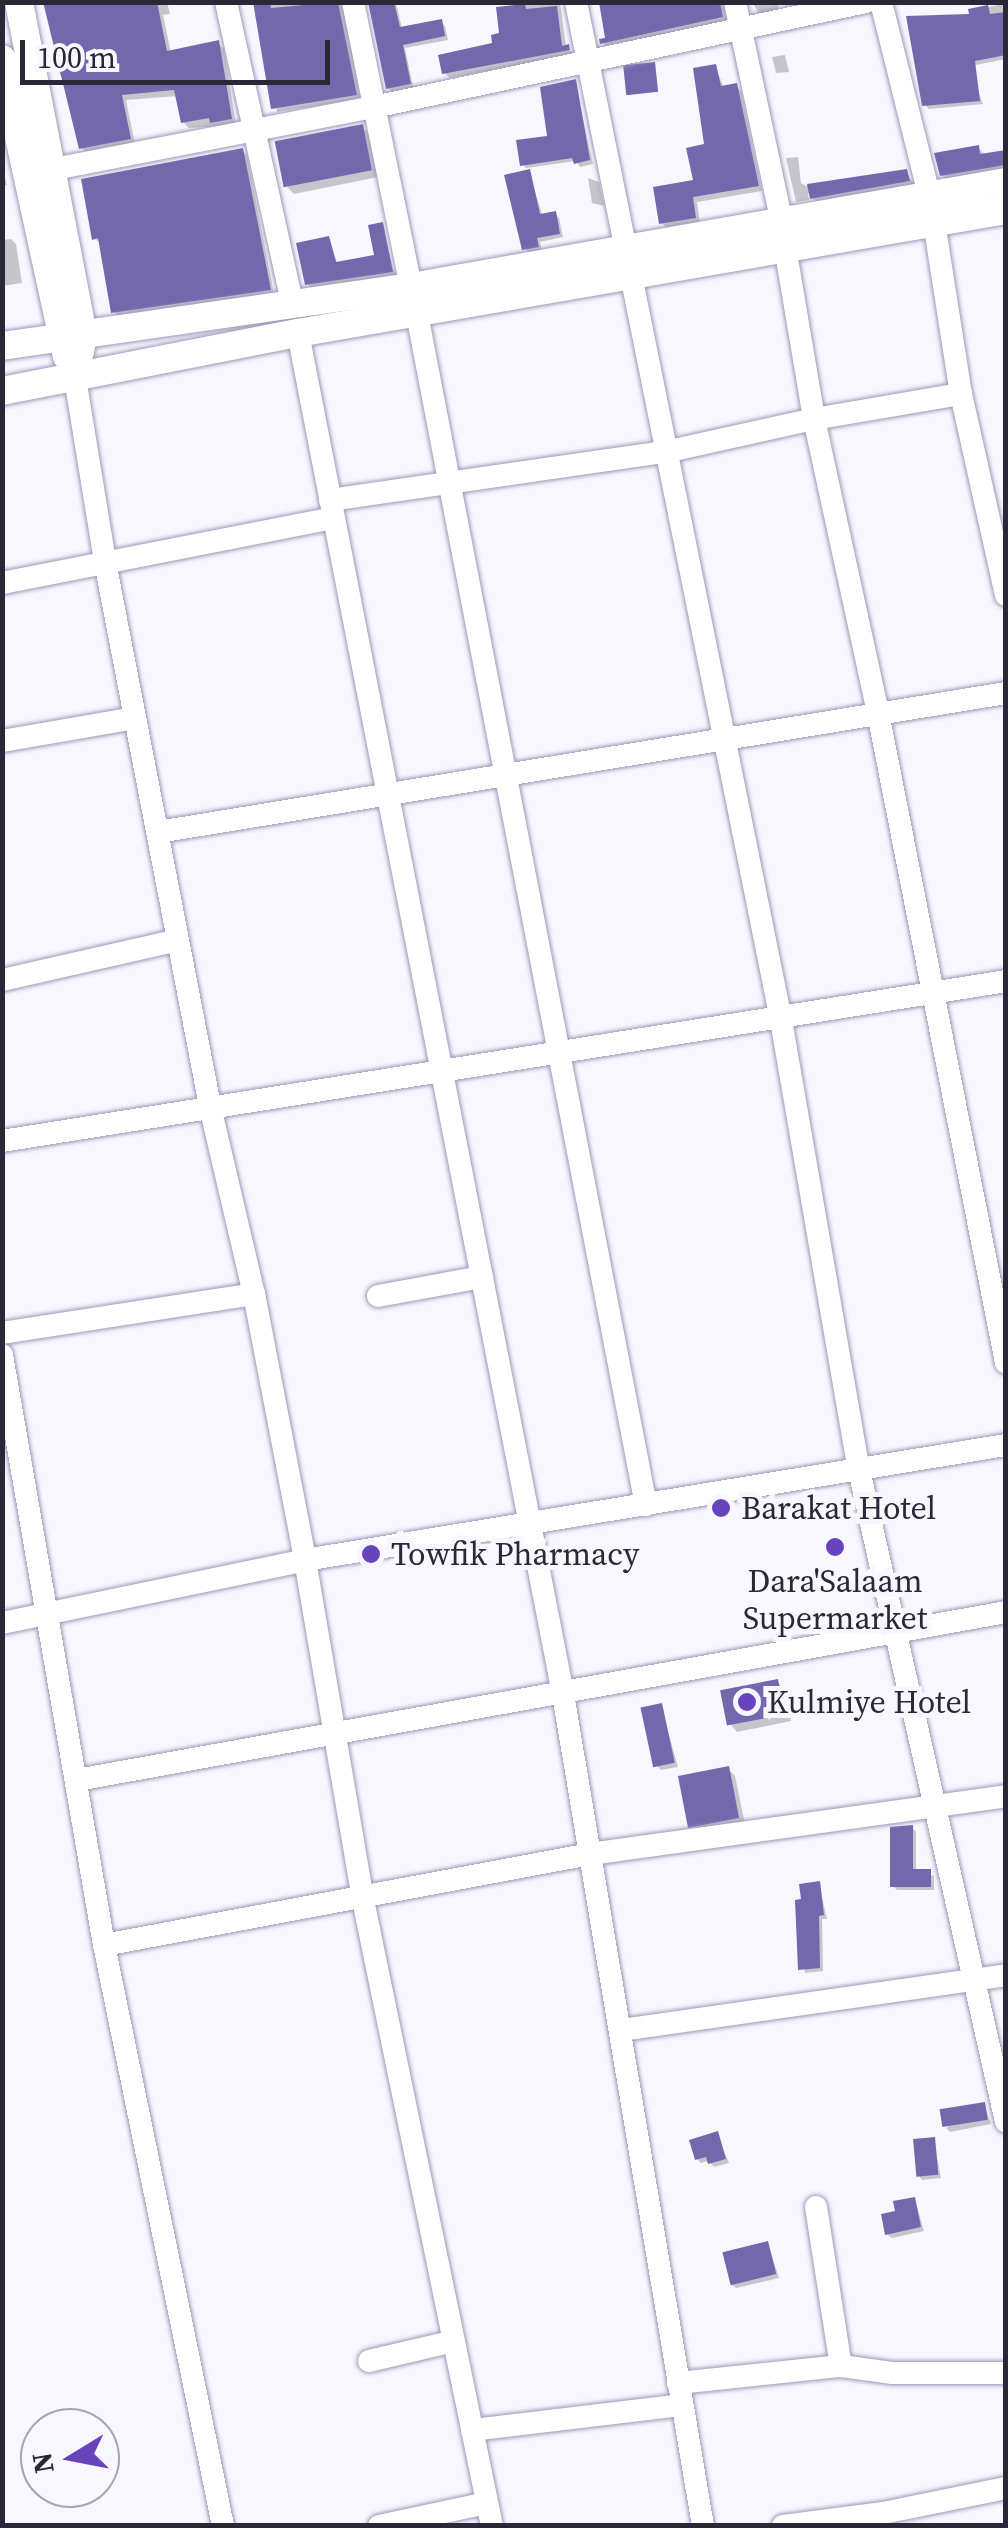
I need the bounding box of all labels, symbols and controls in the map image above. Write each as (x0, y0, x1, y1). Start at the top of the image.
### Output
scale bar (25, 20, 335, 82)
text: 100 m (37, 37, 116, 78)
place label: Barakat Hotel (741, 1489, 936, 1527)
marker: Barakat Hotel (710, 1497, 732, 1519)
place label: Towfik Pharmacy (391, 1535, 639, 1573)
marker: Dara'Salaam Supermarket (824, 1536, 846, 1558)
marker: Towfik Pharmacy (360, 1543, 382, 1565)
place label: Dara'Salaam Supermarket (743, 1563, 927, 1638)
place label: Kulmiye Hotel (767, 1683, 971, 1721)
marker: Kulmiye Hotel (736, 1691, 758, 1713)
north arrow (20, 2408, 120, 2508)
text: N (22, 2450, 63, 2476)

